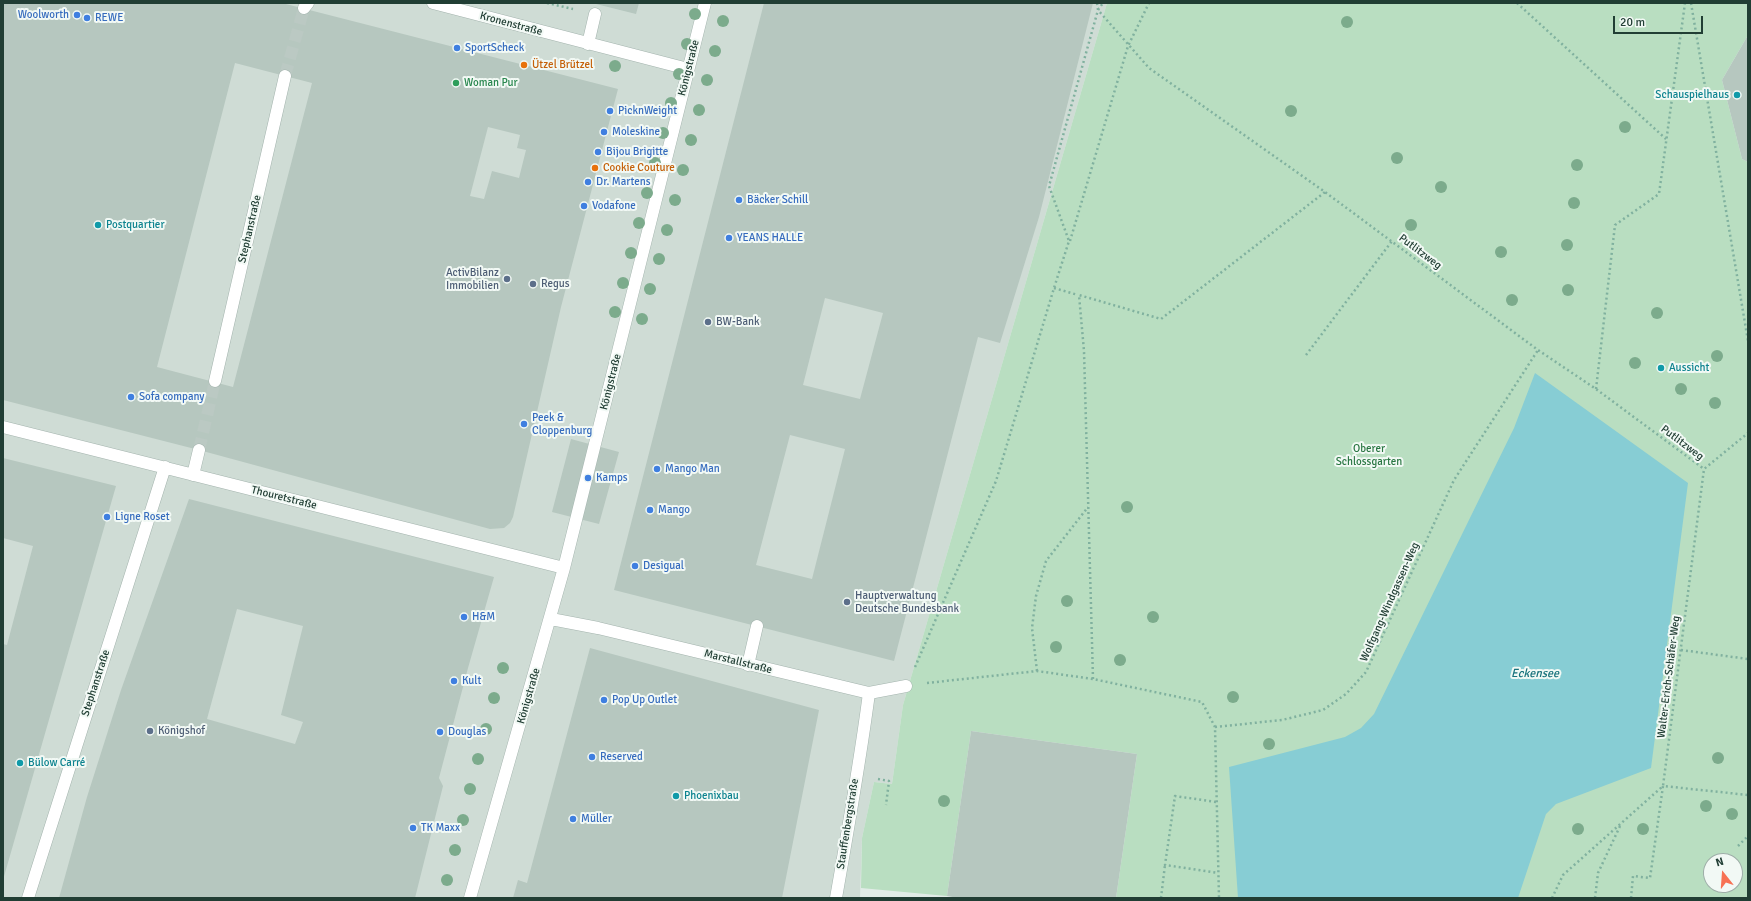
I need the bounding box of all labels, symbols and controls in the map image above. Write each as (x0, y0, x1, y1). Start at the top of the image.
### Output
place label: Woolworth (18, 8, 69, 22)
scale bar (1615, 8, 1705, 34)
street label: Kronenstraße (478, 9, 544, 39)
marker: Woolworth (72, 10, 82, 20)
place label: REWE (95, 11, 123, 25)
marker: REWE (82, 13, 92, 23)
text: 20 m (1620, 15, 1645, 30)
street label: Königstraße (676, 39, 702, 97)
place label: SportScheck (465, 41, 524, 55)
marker: SportScheck (452, 43, 462, 53)
place label: Ützel Brützel (532, 58, 593, 72)
marker: Ützel Brützel (519, 60, 529, 70)
place label: Woman Pur (464, 76, 518, 90)
marker: Woman Pur (451, 78, 461, 88)
place label: Schauspielhaus (1655, 88, 1729, 102)
marker: Schauspielhaus (1732, 90, 1742, 100)
place label: PicknWeight (618, 104, 677, 118)
marker: PicknWeight (605, 106, 615, 116)
place label: Moleskine (612, 125, 660, 139)
marker: Moleskine (599, 127, 609, 137)
place label: Bijou Brigitte (606, 145, 668, 159)
marker: Bijou Brigitte (593, 147, 603, 157)
place label: Cookie Couture (603, 161, 675, 175)
marker: Cookie Couture (590, 163, 600, 173)
place label: Dr. Martens (596, 175, 651, 189)
marker: Dr. Martens (583, 177, 593, 187)
place label: Bäcker Schill (747, 193, 808, 207)
street label: Stephanstraße (236, 194, 264, 264)
marker: Bäcker Schill (734, 195, 744, 205)
place label: Vodafone (592, 199, 636, 213)
marker: Vodafone (579, 201, 589, 211)
place label: Postquartier (106, 218, 164, 232)
marker: Postquartier (93, 220, 103, 230)
place label: YEANS HALLE (737, 231, 803, 245)
street label: Putlitzweg (1396, 232, 1444, 272)
marker: YEANS HALLE (724, 233, 734, 243)
place label: ActivBilanz Immobilien (446, 266, 499, 292)
marker: ActivBilanz Immobilien (502, 274, 512, 284)
place label: Regus (541, 277, 570, 291)
marker: Regus (528, 279, 538, 289)
place label: BW-Bank (716, 315, 760, 329)
marker: BW-Bank (703, 317, 713, 327)
street label: Königstraße (598, 353, 624, 411)
place label: Aussicht (1669, 361, 1709, 375)
marker: Aussicht (1656, 363, 1666, 373)
place label: Sofa company (139, 390, 204, 404)
marker: Sofa company (126, 392, 136, 402)
place label: Peek & Cloppenburg (532, 411, 592, 437)
marker: Peek & Cloppenburg (519, 419, 529, 429)
street label: Putlitzweg (1658, 423, 1706, 463)
park label: Oberer Schlossgarten (1336, 442, 1402, 468)
place label: Mango Man (665, 462, 720, 476)
marker: Mango Man (652, 464, 662, 474)
place label: Kamps (596, 471, 628, 485)
marker: Kamps (583, 473, 593, 483)
street label: Thouretstraße (250, 483, 318, 513)
place label: Mango (658, 503, 690, 517)
marker: Mango (645, 505, 655, 515)
place label: Ligne Roset (115, 510, 170, 524)
marker: Ligne Roset (102, 512, 112, 522)
street label: Wolfgang-Windgassen-Weg (1358, 540, 1422, 664)
place label: Desigual (643, 559, 684, 573)
marker: Desigual (630, 561, 640, 571)
place label: Hauptverwaltung Deutsche Bundesbank (855, 589, 959, 615)
marker: Hauptverwaltung Deutsche Bundesbank (842, 597, 852, 607)
place label: H&M (472, 610, 495, 624)
marker: H&M (459, 612, 469, 622)
street label: Walter-Erich-Schäfer-Weg (1655, 615, 1683, 739)
street label: Marstallstraße (703, 647, 773, 677)
street label: Stephanstraße (79, 648, 113, 718)
street label: Königstraße (515, 667, 543, 725)
water label: Eckensee (1511, 667, 1559, 681)
place label: Kult (462, 674, 481, 688)
marker: Kult (449, 676, 459, 686)
place label: Pop Up Outlet (612, 693, 677, 707)
marker: Pop Up Outlet (599, 695, 609, 705)
place label: Königshof (158, 724, 205, 738)
place label: Douglas (448, 725, 486, 739)
marker: Königshof (145, 726, 155, 736)
marker: Douglas (435, 727, 445, 737)
place label: Reserved (600, 750, 643, 764)
marker: Reserved (587, 752, 597, 762)
place label: Bülow Carré (28, 756, 85, 770)
marker: Bülow Carré (15, 758, 25, 768)
street label: Stauffenbergstraße (834, 778, 862, 870)
place label: Phoenixbau (684, 789, 739, 803)
marker: Phoenixbau (671, 791, 681, 801)
place label: Müller (581, 812, 612, 826)
marker: Müller (568, 814, 578, 824)
place label: TK Maxx (421, 821, 460, 835)
marker: TK Maxx (408, 823, 418, 833)
north arrow (1703, 853, 1743, 893)
text: N (1714, 855, 1725, 869)

